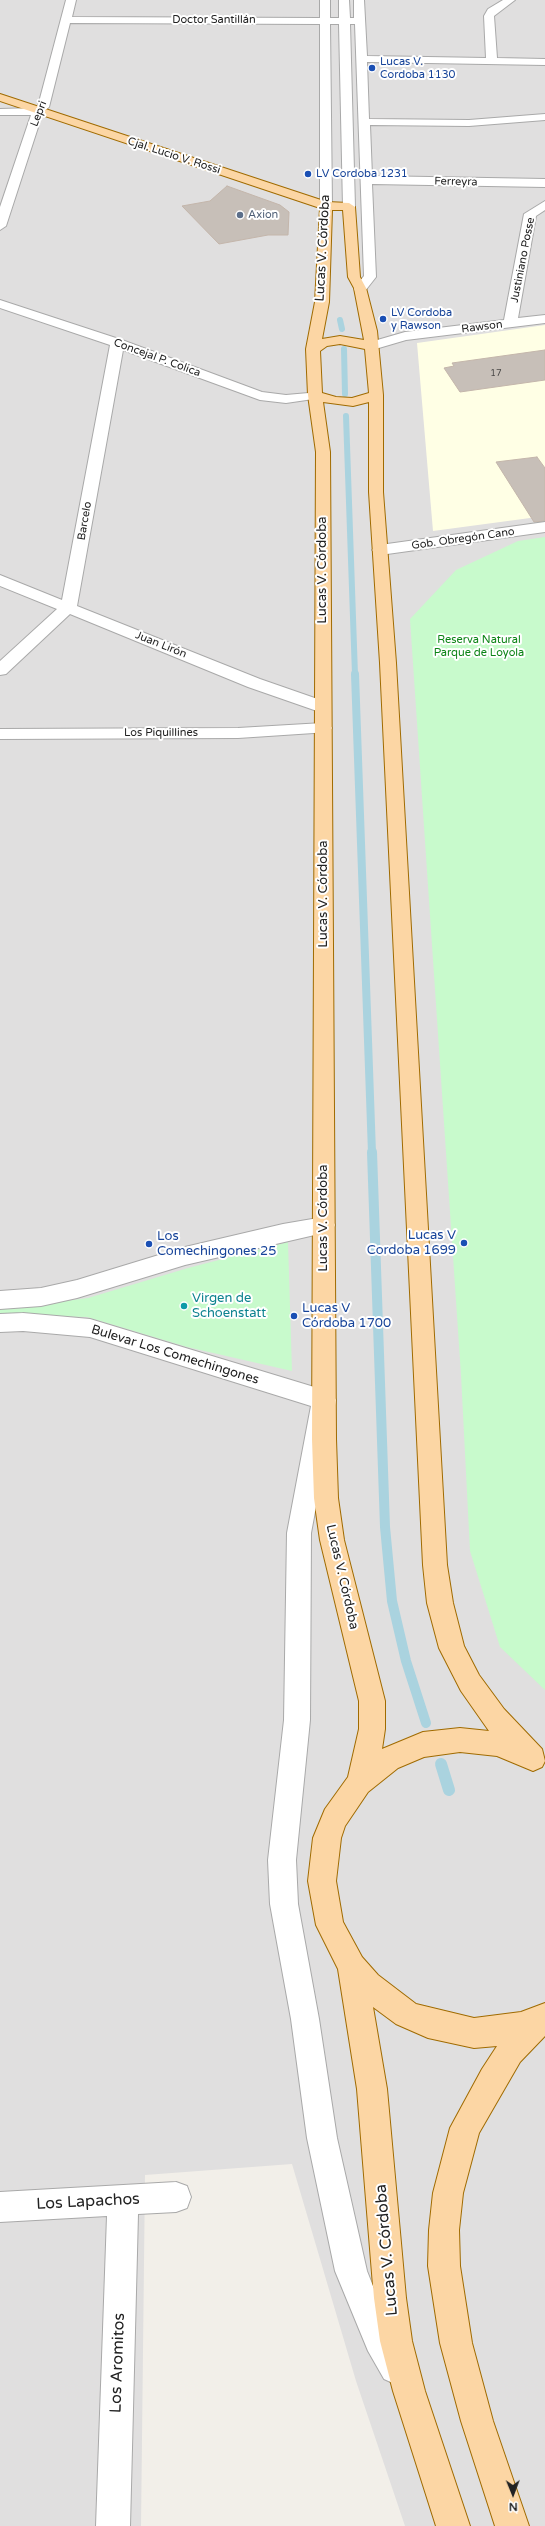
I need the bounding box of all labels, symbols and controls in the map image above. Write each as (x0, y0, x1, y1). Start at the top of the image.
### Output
street label: Doctor Santillán (172, 13, 256, 27)
place label: Lucas V. Cordoba 1130 (380, 55, 455, 81)
marker: Lucas V. Cordoba 1130 (367, 63, 377, 73)
street label: Lepri (28, 99, 50, 129)
street label: Cjal. Lucio V. Rossi (126, 135, 222, 177)
place label: LV Cordoba 1231 (316, 167, 408, 181)
marker: LV Cordoba 1231 (303, 169, 313, 179)
street label: Ferreyra (434, 175, 478, 189)
street label: Lucas V. Córdoba (312, 194, 334, 302)
place label: Axion (248, 208, 278, 222)
marker: Axion (235, 210, 245, 220)
street label: Justiniano Posse (508, 216, 538, 304)
place label: LV Cordoba y Rawson (391, 306, 452, 332)
marker: LV Cordoba y Rawson (378, 314, 388, 324)
street label: Rawson (461, 318, 503, 336)
street label: Concejal P. Colica (112, 336, 202, 380)
house number: 17 (490, 369, 502, 379)
street label: Barcelo (75, 500, 95, 542)
street label: Lucas V. Córdoba (315, 516, 331, 624)
street label: Gob. Obregón Cano (411, 525, 515, 553)
street label: Juan Lirón (133, 629, 189, 661)
park label: Reserva Natural Parque de Loyola (434, 633, 524, 659)
street label: Los Piquillines (124, 726, 198, 740)
street label: Lucas V. Córdoba (316, 840, 332, 948)
street label: Lucas V. Córdoba (316, 1164, 332, 1272)
place label: Lucas V Cordoba 1699 (367, 1228, 456, 1259)
place label: Los Comechingones 25 (157, 1229, 276, 1260)
marker: Lucas V Cordoba 1699 (459, 1238, 469, 1248)
marker: Los Comechingones 25 (144, 1239, 154, 1249)
place label: Virgen de Schoenstatt (192, 1291, 266, 1322)
marker: Virgen de Schoenstatt (179, 1301, 189, 1311)
place label: Lucas V Córdoba 1700 (302, 1301, 391, 1332)
marker: Lucas V Córdoba 1700 (289, 1311, 299, 1321)
street label: Bulevar Los Comechingones (89, 1322, 261, 1388)
street label: Lucas V. Córdoba (322, 1523, 362, 1631)
street label: Lucas V. Córdoba (372, 2183, 402, 2317)
street label: Los Lapachos (36, 2190, 140, 2214)
street label: Los Aromitos (107, 2313, 129, 2413)
north arrow (493, 2474, 533, 2514)
text: N (509, 2500, 518, 2513)

